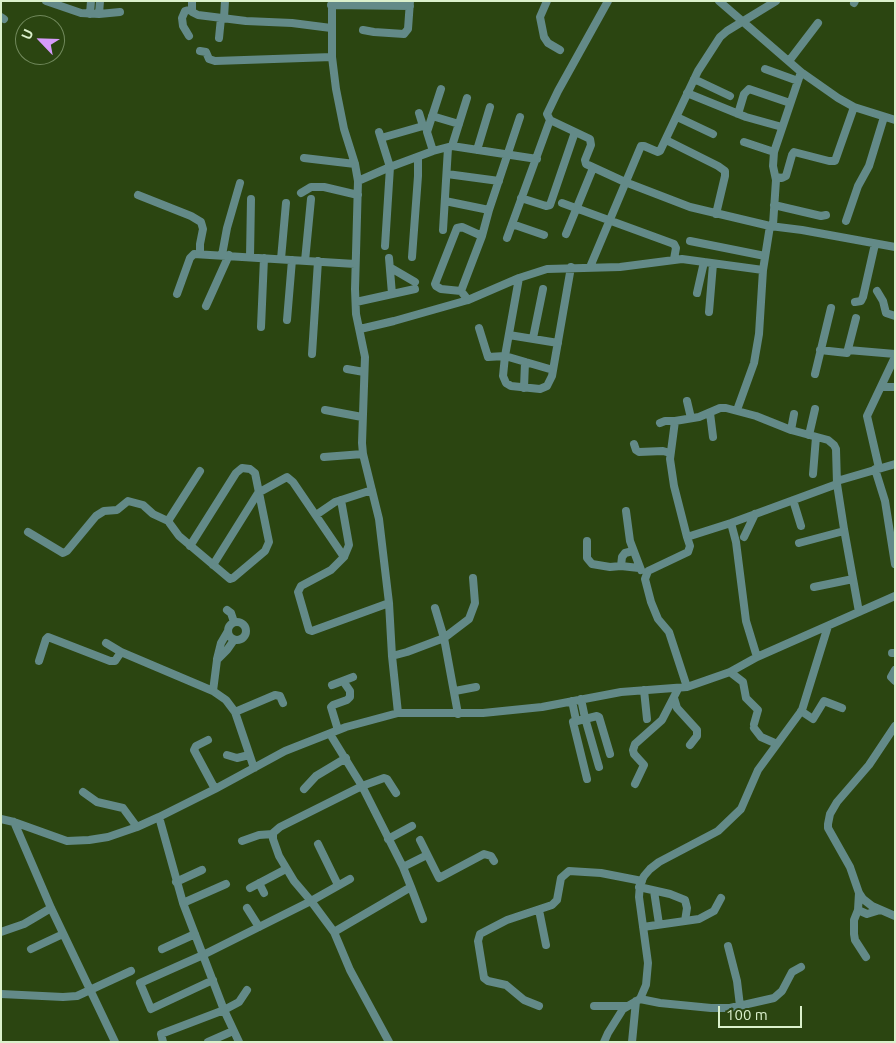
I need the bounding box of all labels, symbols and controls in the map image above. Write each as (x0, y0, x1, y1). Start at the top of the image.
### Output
north arrow (15, 15, 65, 65)
text: U (18, 27, 37, 42)
scale bar (721, 996, 805, 1028)
text: 100 m (726, 1006, 768, 1023)

